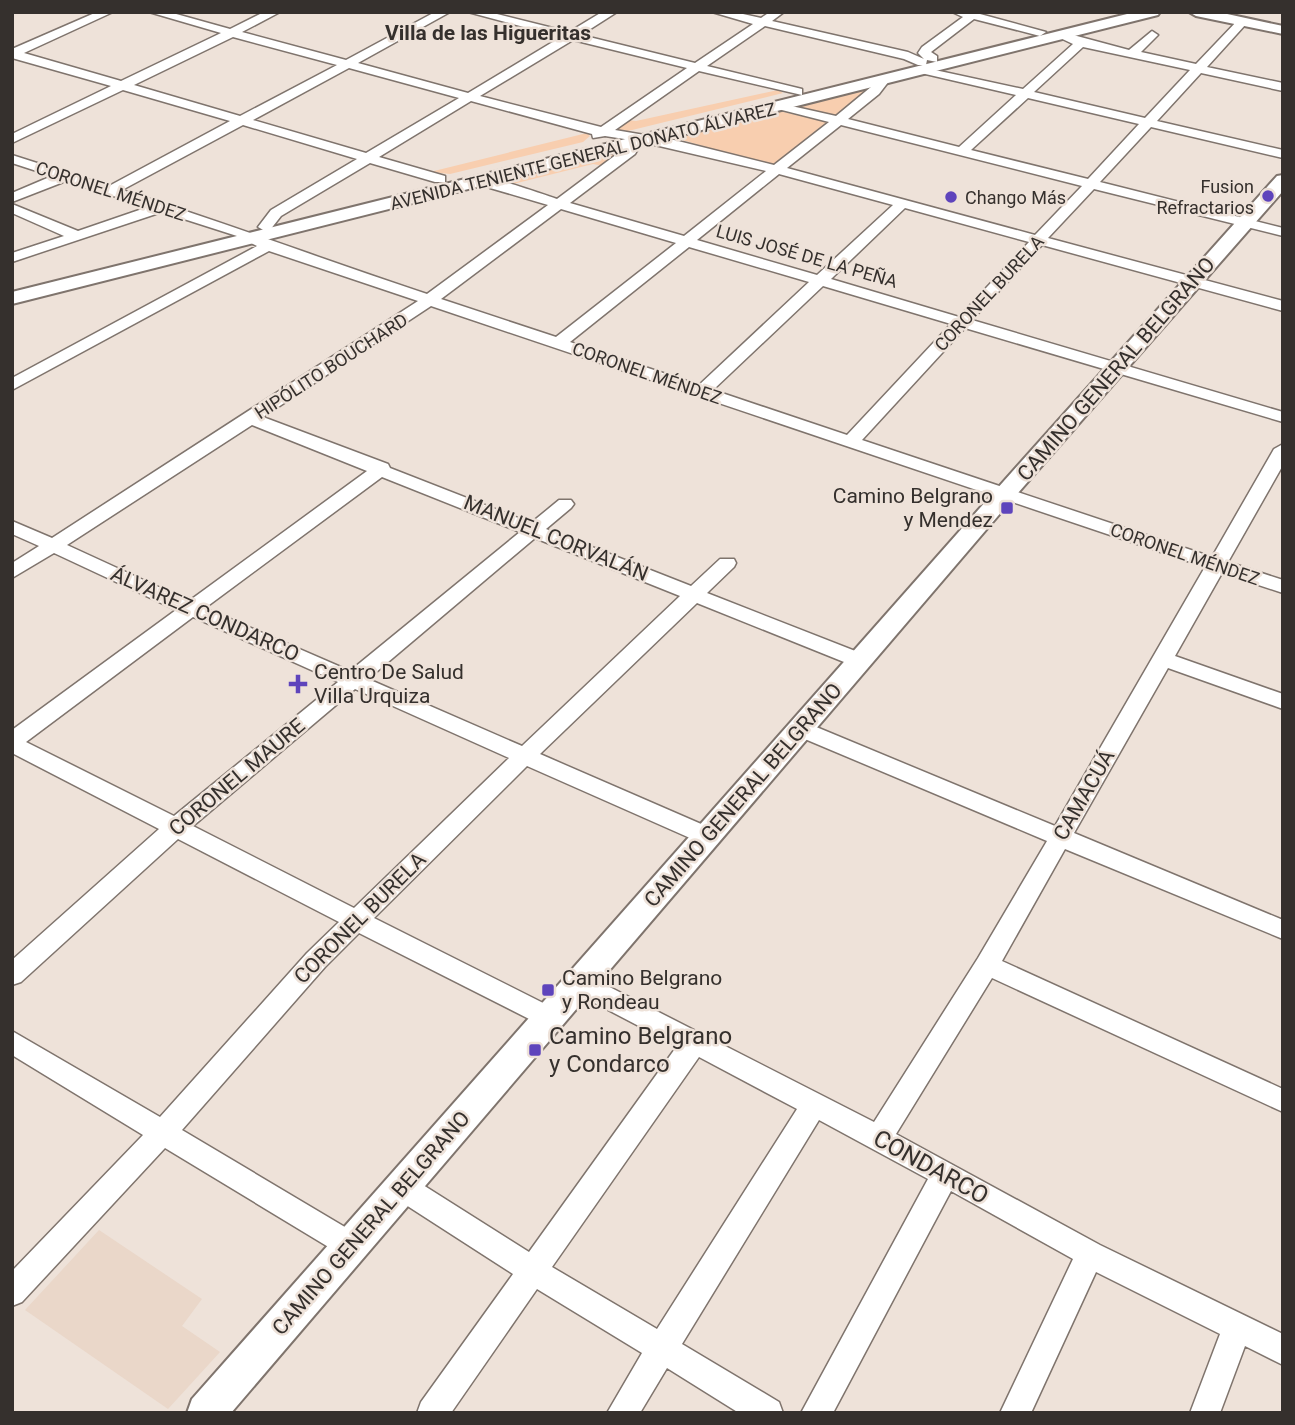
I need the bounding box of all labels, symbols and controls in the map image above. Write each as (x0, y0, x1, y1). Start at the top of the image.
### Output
district label: Villa de las Higueritas (385, 21, 591, 45)
street label: AVENIDA TENIENTE GENERAL DONATO ÁLVAREZ (388, 98, 778, 214)
street label: CORONEL MÉNDEZ (33, 157, 189, 225)
place label: Fusion Refractarios (1156, 176, 1254, 218)
place label: Chango Más (965, 187, 1066, 208)
marker: Fusion Refractarios (1260, 188, 1276, 204)
marker: Chango Más (943, 189, 959, 205)
street label: LUIS JOSÉ DE LA PEÑA (714, 220, 900, 292)
street label: CORONEL BURELA (930, 231, 1048, 355)
street label: CAMINO GENERAL BELGRANO (1012, 252, 1220, 486)
street label: HIPÓLITO BOUCHARD (251, 309, 411, 423)
street label: CORONEL MÉNDEZ (570, 338, 725, 408)
place label: Camino Belgrano y Mendez (833, 484, 993, 532)
street label: MANUEL CORVALÁN (460, 490, 652, 586)
marker: Camino Belgrano y Mendez (999, 500, 1015, 516)
street label: CORONEL MÉNDEZ (1108, 519, 1263, 589)
street label: ÁLVAREZ CONDARCO (107, 562, 303, 666)
place label: Centro De Salud Villa Urquiza (314, 660, 464, 708)
marker: Centro De Salud Villa Urquiza (288, 674, 308, 694)
street label: CAMINO GENERAL BELGRANO (639, 678, 847, 912)
street label: CORONEL MAURE (164, 713, 310, 841)
street label: CAMACUÁ (1049, 745, 1120, 844)
street label: CORONEL BURELA (289, 847, 431, 989)
place label: Camino Belgrano y Rondeau (562, 966, 722, 1014)
marker: Camino Belgrano y Rondeau (540, 982, 556, 998)
place label: Camino Belgrano y Condarco (549, 1022, 732, 1078)
marker: Camino Belgrano y Condarco (527, 1042, 543, 1058)
street label: CAMINO GENERAL BELGRANO (267, 1106, 475, 1340)
street label: CONDARCO (869, 1124, 993, 1210)

